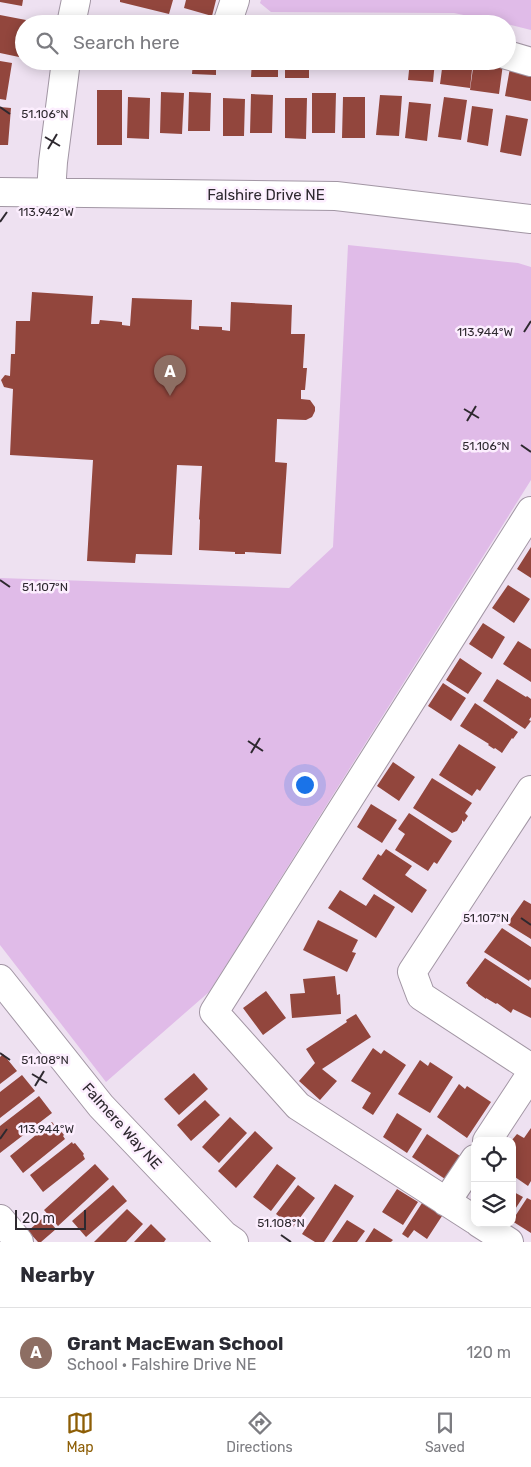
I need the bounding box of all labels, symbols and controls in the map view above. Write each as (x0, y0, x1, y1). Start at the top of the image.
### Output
search box (15, 15, 516, 70)
icon: search (33, 29, 61, 57)
text: Search here (73, 31, 180, 54)
text: 51.106°N (21, 107, 69, 121)
street label: Falshire Drive NE (207, 186, 325, 204)
text: 113.942°W (18, 205, 74, 219)
text: 113.944°W (457, 325, 513, 339)
pin: A (154, 355, 186, 396)
text: 51.106°N (462, 439, 510, 453)
text: 51.107°N (22, 580, 68, 594)
your location (292, 772, 318, 798)
text: 51.107°N (463, 911, 509, 925)
text: 51.108°N (21, 1053, 69, 1067)
street label: Falmere Way NE (78, 1079, 166, 1173)
text: 113.944°W (18, 1122, 74, 1136)
map controls (471, 1137, 516, 1227)
button: locate (471, 1137, 516, 1182)
button: layers (471, 1182, 516, 1227)
scale bar (15, 1207, 86, 1230)
text: 20 m (22, 1210, 55, 1227)
text: 51.108°N (257, 1216, 305, 1230)
text: Nearby (20, 1262, 95, 1287)
text: Grant MacEwan School (67, 1332, 283, 1355)
text: A (30, 1343, 42, 1362)
text: 120 m (466, 1343, 511, 1362)
text: School · Falshire Drive NE (67, 1355, 256, 1374)
tab: Map (66, 1409, 94, 1456)
tab: Directions (226, 1409, 293, 1456)
tab: Saved (425, 1409, 465, 1456)

